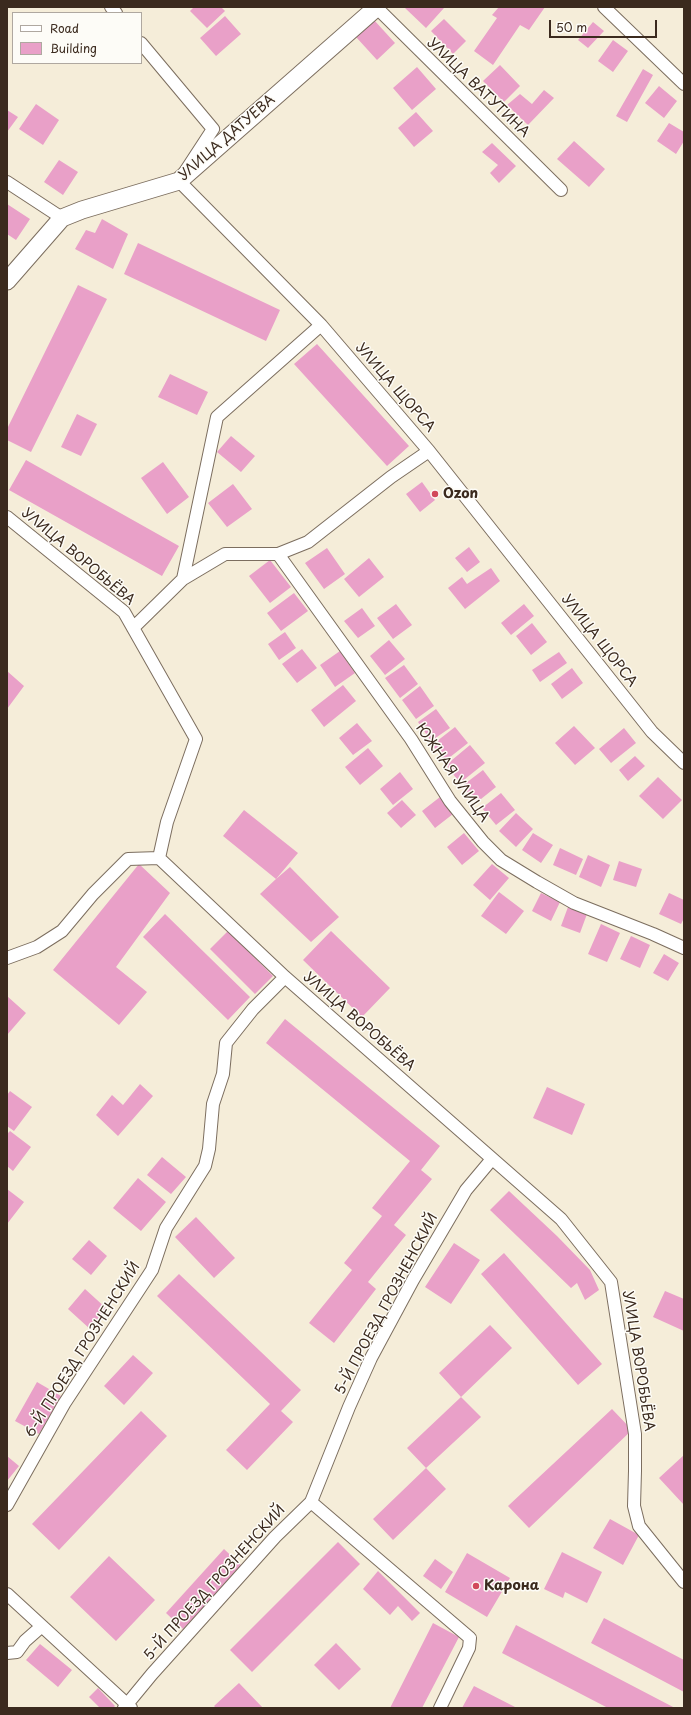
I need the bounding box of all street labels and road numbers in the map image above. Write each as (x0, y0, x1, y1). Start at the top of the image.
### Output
street label: УЛИЦА ВАТУТИНА (423, 35, 533, 141)
street label: УЛИЦА ДАТУЕВА (175, 92, 279, 184)
street label: УЛИЦА ЩОРСА (352, 340, 438, 436)
street label: УЛИЦА ВОРОБЬЁВА (18, 505, 138, 609)
street label: УЛИЦА ЩОРСА (558, 592, 640, 690)
street label: ЮЖНАЯ УЛИЦА (412, 720, 492, 826)
street label: УЛИЦА ВОРОБЬЁВА (300, 969, 418, 1075)
street label: 5-Й ПРОЕЗД ГРОЗНЕНСКИЙ (332, 1210, 442, 1398)
street label: 6-Й ПРОЕЗД ГРОЗНЕНСКИЙ (22, 1259, 144, 1441)
street label: УЛИЦА ВОРОБЬЁВА (619, 1289, 657, 1433)
street label: 5-Й ПРОЕЗД ГРОЗНЕНСКИЙ (141, 1502, 289, 1664)

